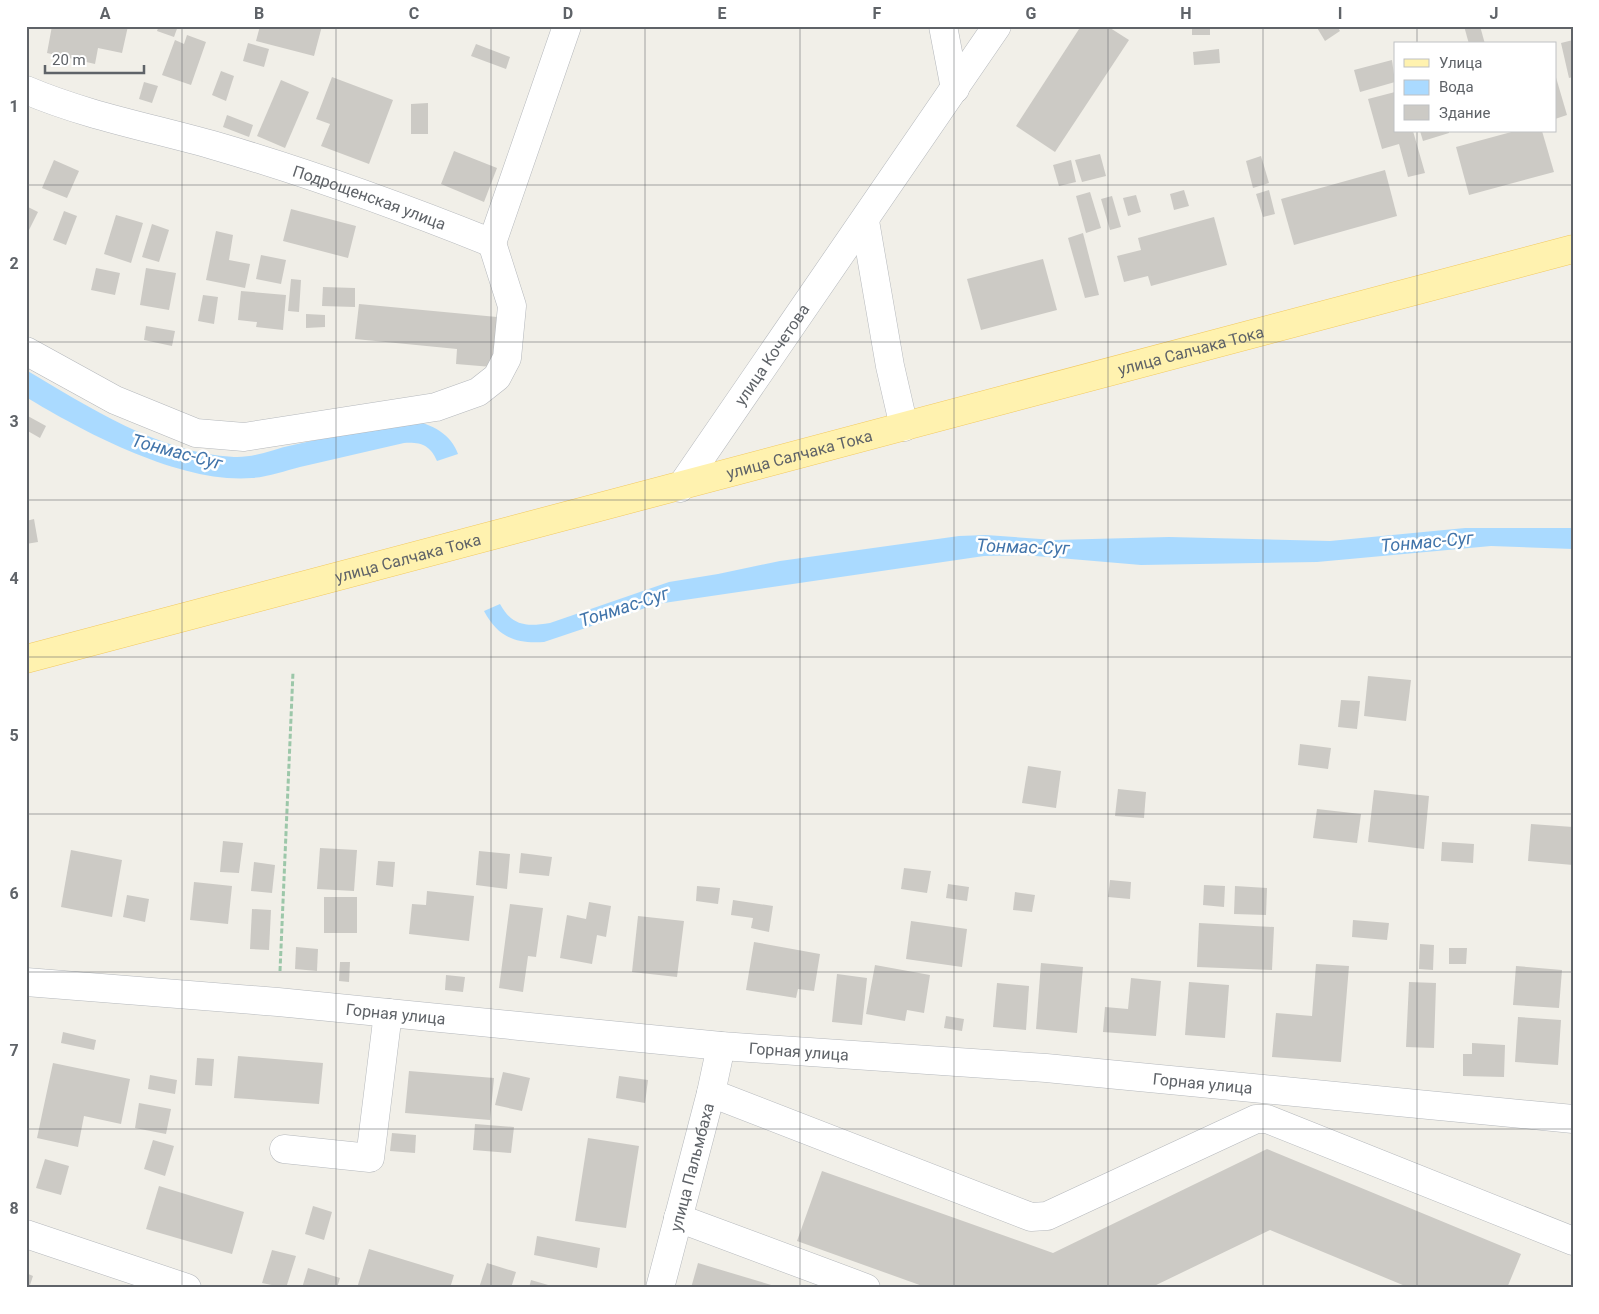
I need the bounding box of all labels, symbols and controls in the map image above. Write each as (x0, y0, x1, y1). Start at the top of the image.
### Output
text: A (100, 4, 111, 23)
text: B (254, 4, 264, 23)
text: C (409, 4, 419, 23)
text: D (563, 4, 573, 23)
text: E (718, 4, 727, 23)
text: F (873, 4, 882, 23)
text: G (1026, 4, 1037, 23)
text: H (1180, 4, 1192, 23)
text: I (1338, 4, 1342, 23)
text: J (1490, 4, 1498, 23)
scale bar (45, 42, 144, 74)
legend (1394, 42, 1556, 132)
text: 20 m (52, 51, 86, 69)
text: Улица (1439, 54, 1482, 72)
text: Вода (1439, 78, 1474, 96)
text: 1 (9, 97, 19, 116)
text: Здание (1439, 104, 1490, 122)
street label: Подрощенская улица (290, 161, 448, 234)
text: 2 (9, 254, 19, 273)
street label: улица Кочетова (731, 300, 813, 409)
street label: улица Салчака Тока (1116, 322, 1266, 379)
text: 3 (9, 412, 19, 431)
street label: улица Салчака Тока (725, 426, 874, 483)
water label: Тонмас-Суг (130, 429, 225, 474)
water label: Тонмас-Суг (1380, 527, 1475, 556)
street label: улица Салчака Тока (333, 530, 483, 587)
water label: Тонмас-Суг (976, 534, 1070, 559)
text: 4 (9, 569, 19, 588)
water label: Тонмас-Суг (576, 582, 672, 631)
text: 5 (9, 726, 19, 745)
text: 6 (9, 884, 19, 903)
street label: Горная улица (345, 1000, 446, 1029)
street label: Горная улица (748, 1039, 849, 1065)
text: 7 (9, 1041, 19, 1060)
street label: Горная улица (1152, 1069, 1253, 1098)
street label: улица Пальмбаха (666, 1101, 718, 1233)
text: 8 (9, 1199, 19, 1218)

